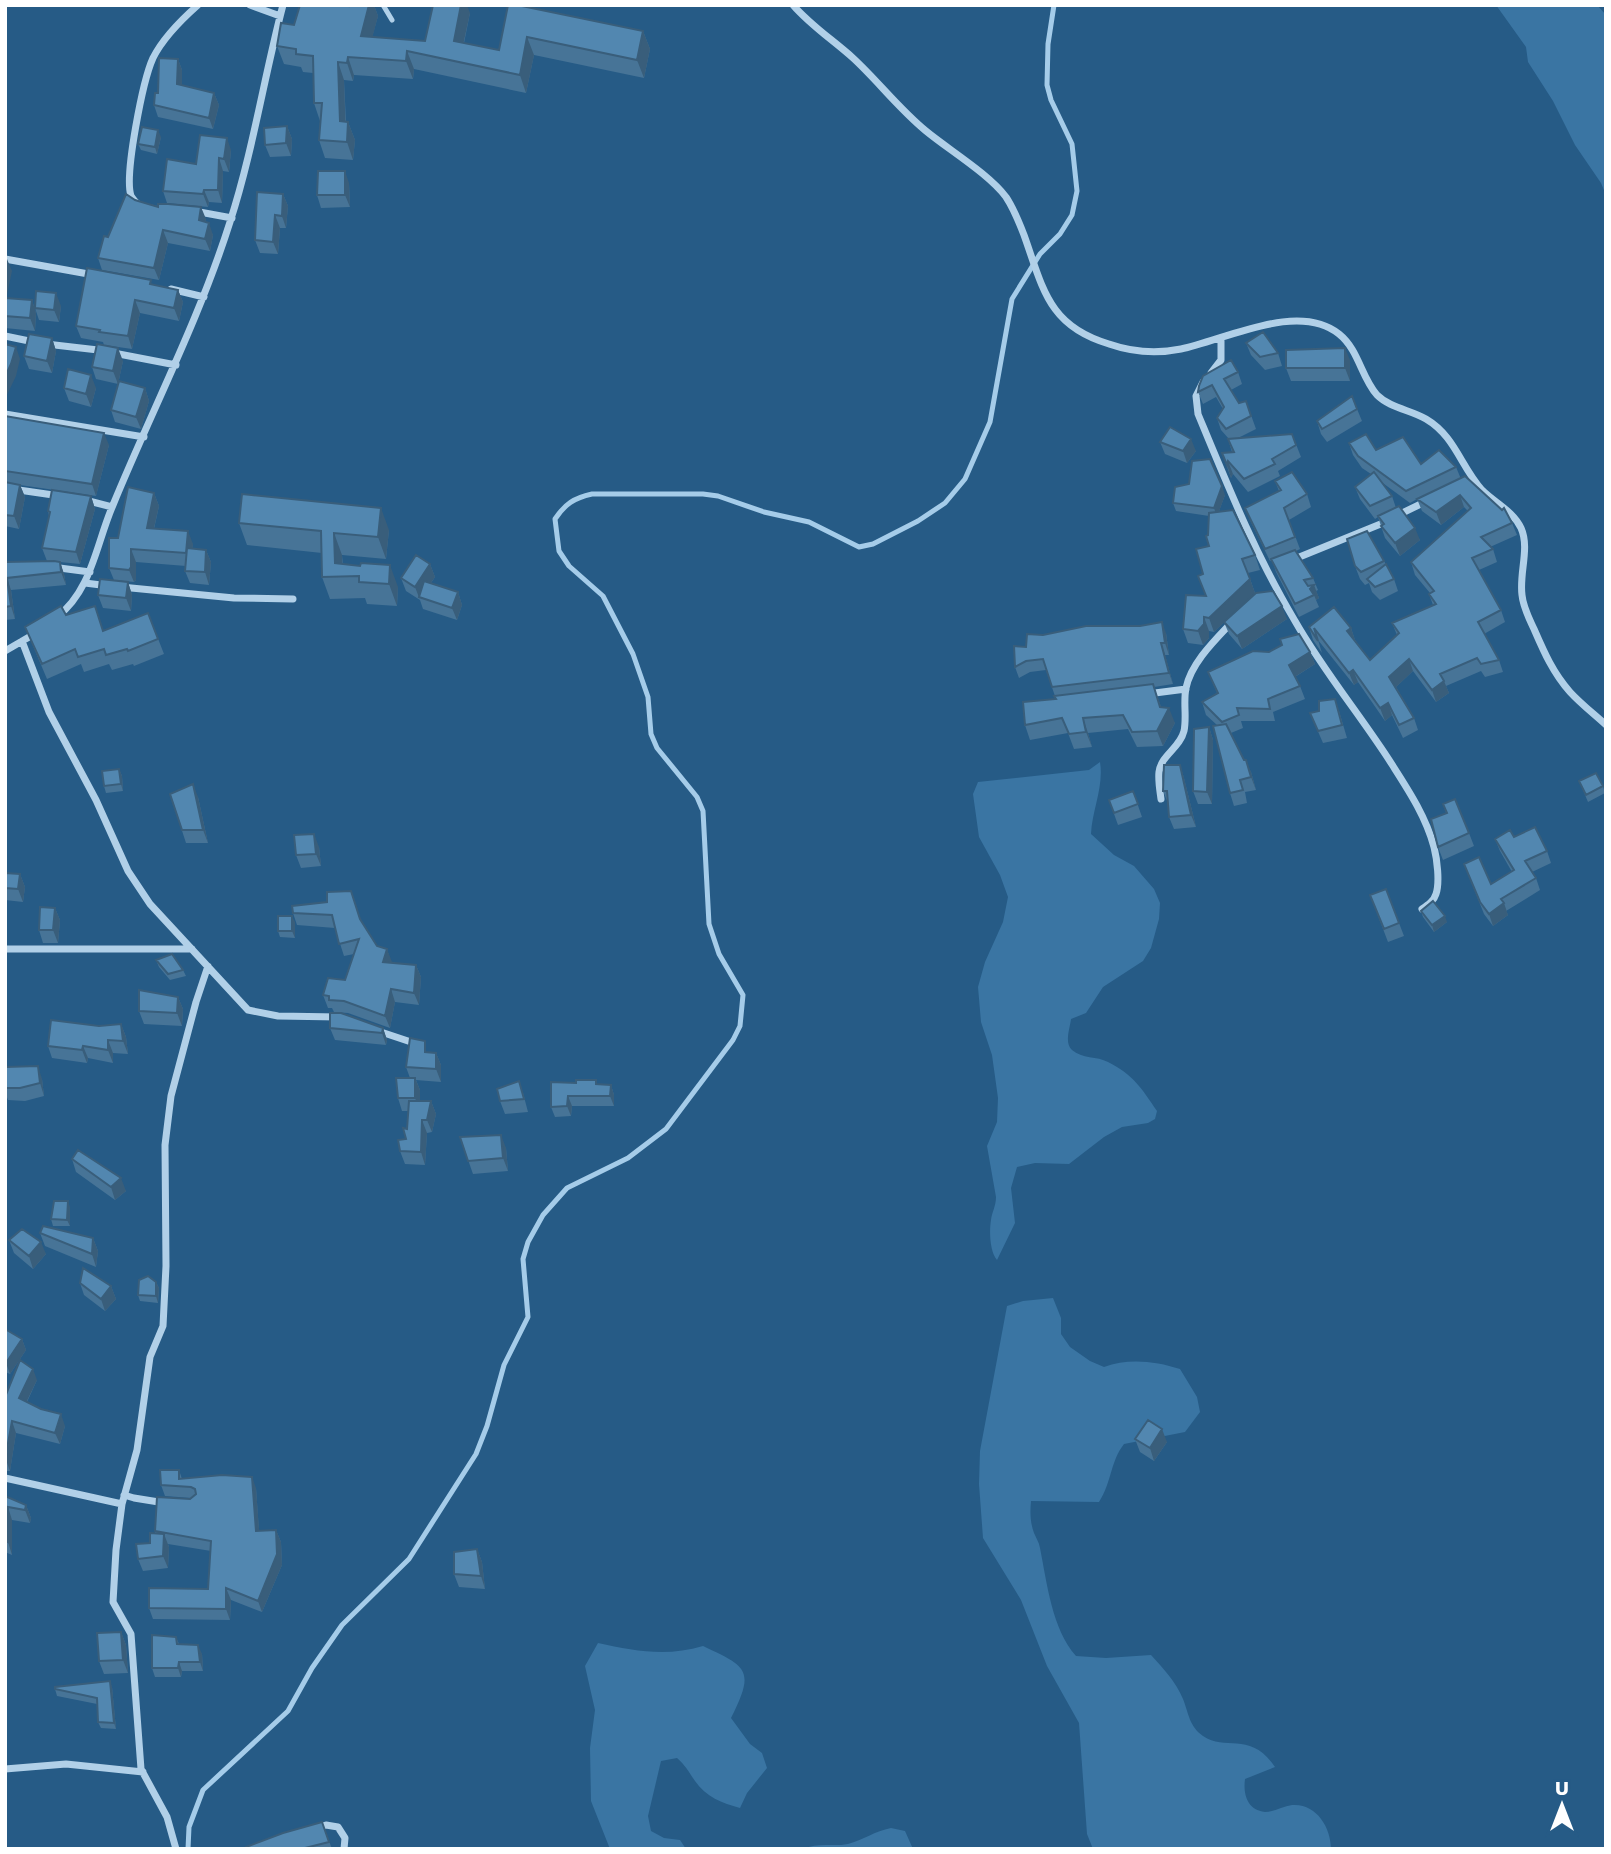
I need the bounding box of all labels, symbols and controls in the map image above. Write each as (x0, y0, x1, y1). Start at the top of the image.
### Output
north arrow (1527, 1770, 1597, 1840)
text: U (1555, 1776, 1569, 1799)

